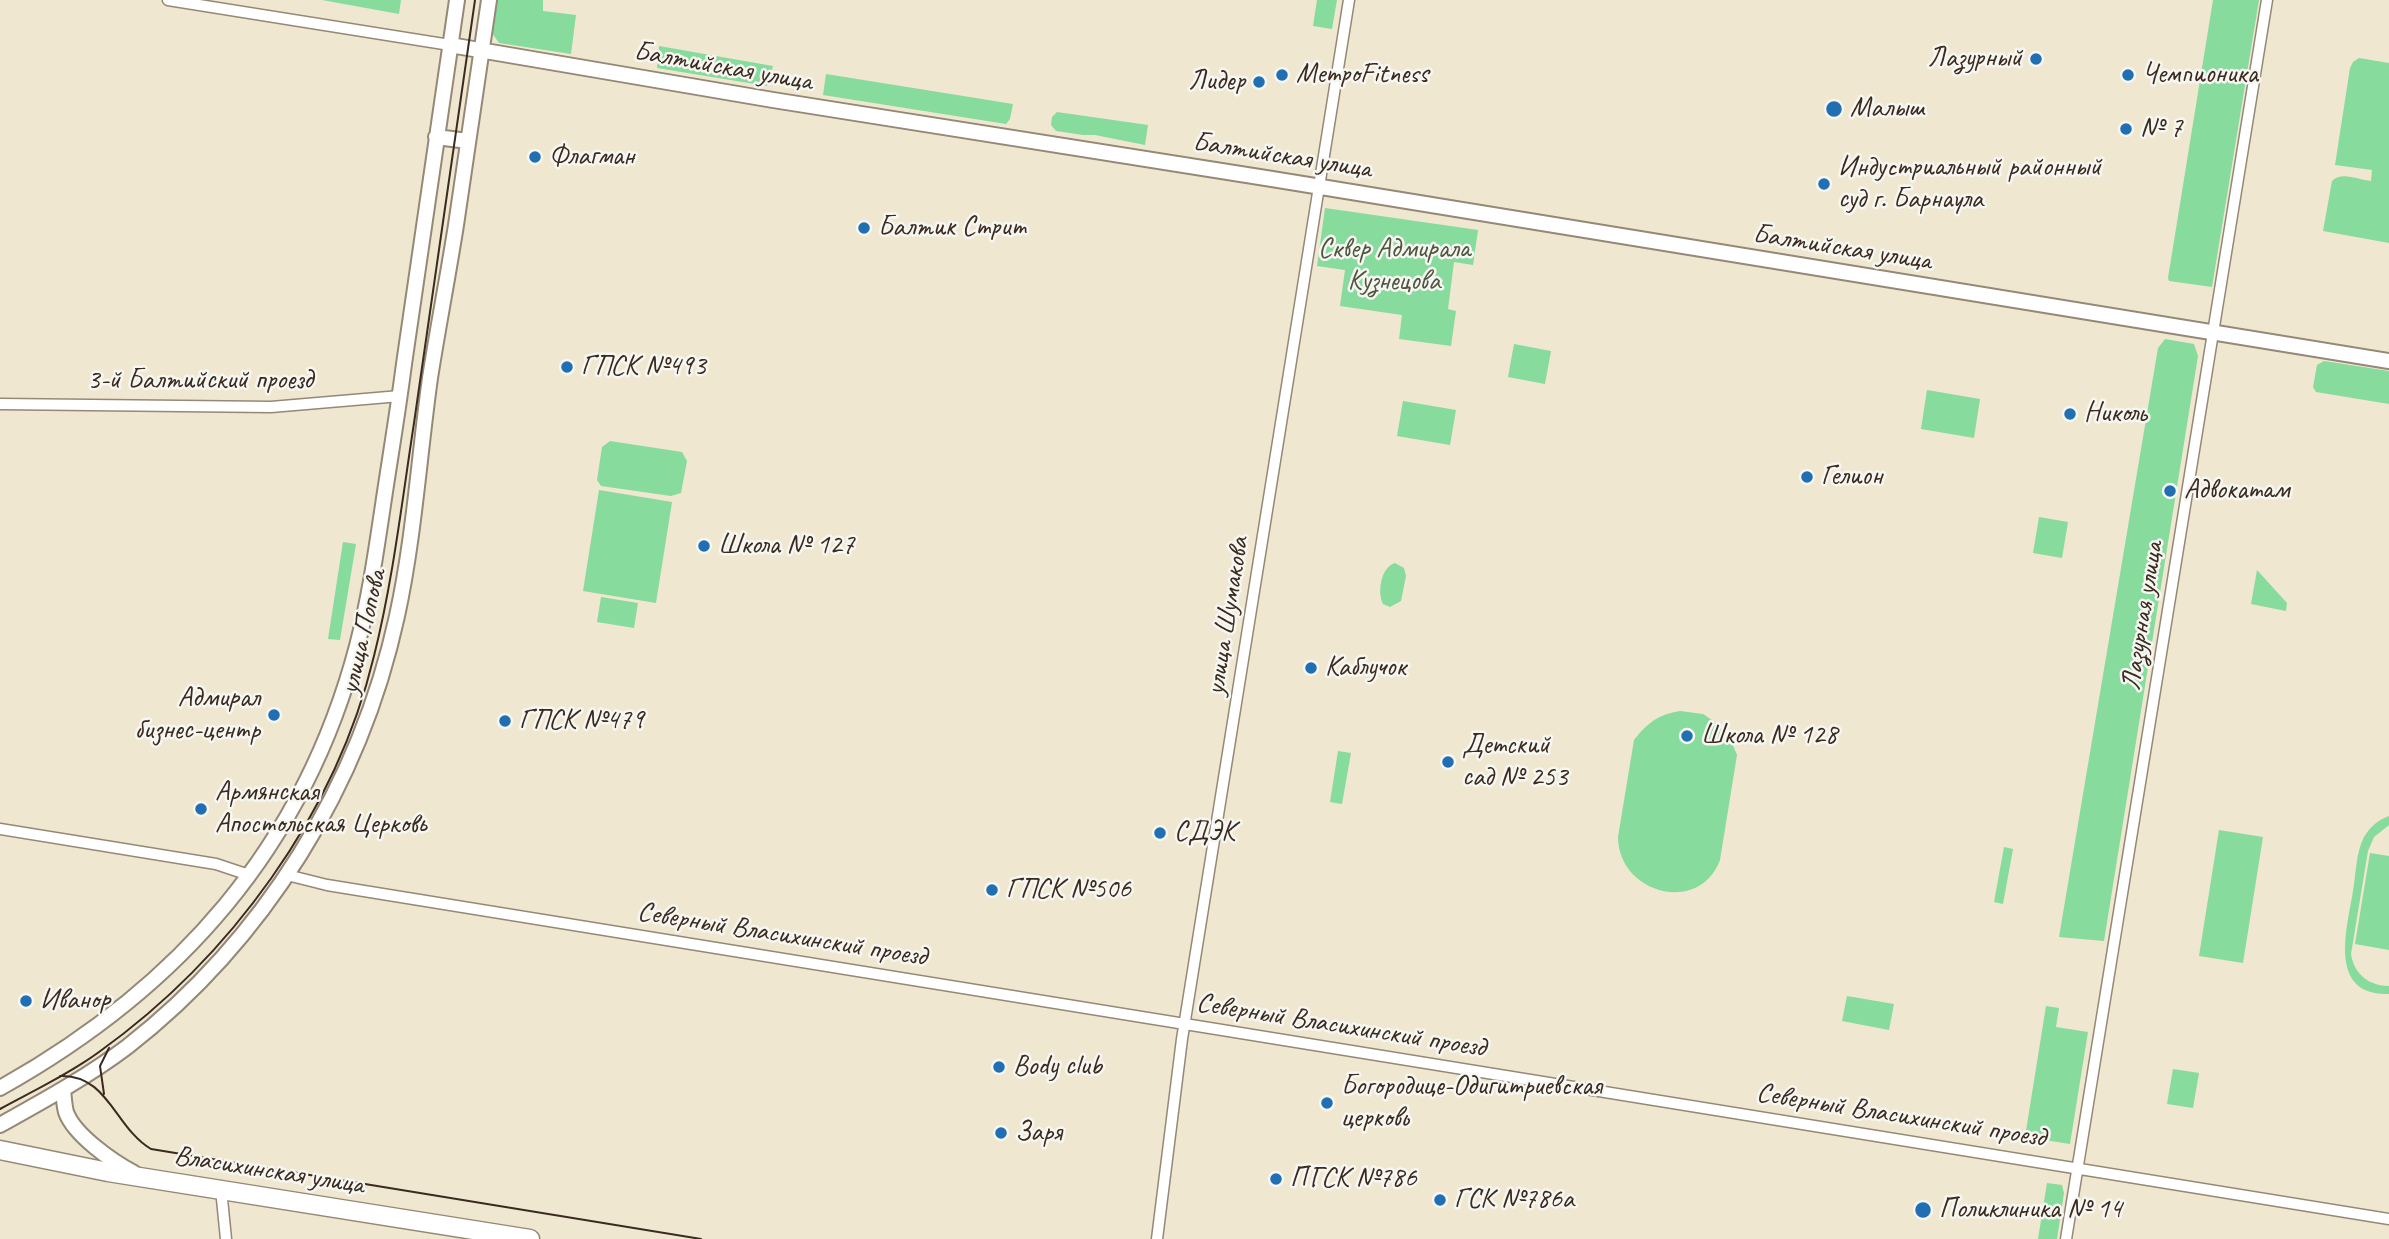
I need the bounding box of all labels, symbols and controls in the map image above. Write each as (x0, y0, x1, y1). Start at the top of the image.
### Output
street label: Балтийская улица (631, 35, 815, 99)
place label: Лазурный (1928, 42, 2022, 76)
marker: Лазурный (2028, 51, 2044, 67)
place label: МетроFitness (1296, 58, 1428, 92)
place label: Чемпионика (2142, 58, 2258, 92)
place label: Лидер (1188, 65, 1245, 99)
marker: МетроFitness (1274, 67, 1290, 83)
marker: Чемпионика (2120, 67, 2136, 83)
marker: Лидер (1251, 74, 1267, 90)
place label: Малыш (1850, 92, 1924, 126)
marker: Малыш (1824, 99, 1844, 119)
place label: № 7 (2140, 112, 2182, 146)
marker: № 7 (2118, 121, 2134, 137)
street label: Балтийская улица (1190, 125, 1374, 187)
place label: Флагман (549, 140, 635, 174)
marker: Флагман (527, 149, 543, 165)
place label: Индустриальный районный суд г. Барнаула (1838, 151, 2101, 217)
marker: Индустриальный районный суд г. Барнаула (1816, 176, 1832, 192)
place label: Балтик Стрит (878, 211, 1026, 245)
street label: Балтийская улица (1750, 217, 1934, 279)
marker: Балтик Стрит (856, 220, 872, 236)
park label: Сквер Адмирала Кузнецова (1318, 233, 1470, 299)
place label: ГПСК №493 (581, 350, 706, 384)
marker: ГПСК №493 (559, 359, 575, 375)
street label: 3-й Балтийский проезд (87, 364, 313, 398)
place label: Николь (2084, 397, 2147, 431)
marker: Николь (2062, 406, 2078, 422)
place label: Гелион (1821, 460, 1882, 494)
marker: Гелион (1799, 469, 1815, 485)
place label: Адвокатам (2184, 474, 2289, 508)
marker: Адвокатам (2162, 483, 2178, 499)
place label: Школа № 127 (718, 529, 854, 563)
street label: улица Шумакова (1199, 535, 1257, 697)
marker: Школа № 127 (696, 538, 712, 554)
street label: Лазурная улица (2115, 539, 2171, 693)
street label: улица Попова (333, 566, 395, 698)
place label: Каблучок (1325, 651, 1406, 685)
marker: Каблучок (1303, 660, 1319, 676)
place label: Адмирал бизнес-центр (134, 682, 260, 748)
place label: ГПСК №479 (519, 704, 644, 738)
marker: Адмирал бизнес-центр (266, 707, 282, 723)
marker: ГПСК №479 (497, 713, 513, 729)
place label: Школа № 128 (1701, 719, 1837, 753)
marker: Школа № 128 (1679, 728, 1695, 744)
place label: Детский сад № 253 (1462, 729, 1568, 795)
marker: Детский сад № 253 (1440, 754, 1456, 770)
place label: Армянская Апостольская Церковь (215, 776, 427, 842)
marker: Армянская Апостольская Церковь (193, 801, 209, 817)
place label: СДЭК (1174, 816, 1235, 850)
marker: СДЭК (1152, 825, 1168, 841)
place label: ГПСК №506 (1006, 873, 1131, 907)
marker: ГПСК №506 (984, 882, 1000, 898)
street label: Северный Власихинский проезд (635, 896, 929, 974)
place label: Иванор (40, 984, 110, 1018)
street label: Северный Власихинский проезд (1194, 987, 1488, 1065)
marker: Иванор (18, 993, 34, 1009)
place label: Body club (1013, 1050, 1102, 1084)
marker: Body club (991, 1059, 1007, 1075)
place label: Богородице-Одигитриевская церковь (1341, 1070, 1602, 1136)
street label: Северный Власихинский проезд (1754, 1077, 2048, 1155)
marker: Богородице-Одигитриевская церковь (1319, 1095, 1335, 1111)
place label: Заря (1015, 1116, 1062, 1150)
marker: Заря (993, 1125, 1009, 1141)
street label: Власихинская улица (172, 1139, 366, 1203)
place label: ПГСК №786 (1290, 1162, 1417, 1196)
marker: ПГСК №786 (1268, 1171, 1284, 1187)
place label: ГСК №786а (1454, 1183, 1574, 1217)
marker: ГСК №786а (1432, 1192, 1448, 1208)
place label: Поликлиника № 14 (1939, 1193, 2122, 1227)
marker: Поликлиника № 14 (1913, 1200, 1933, 1220)

